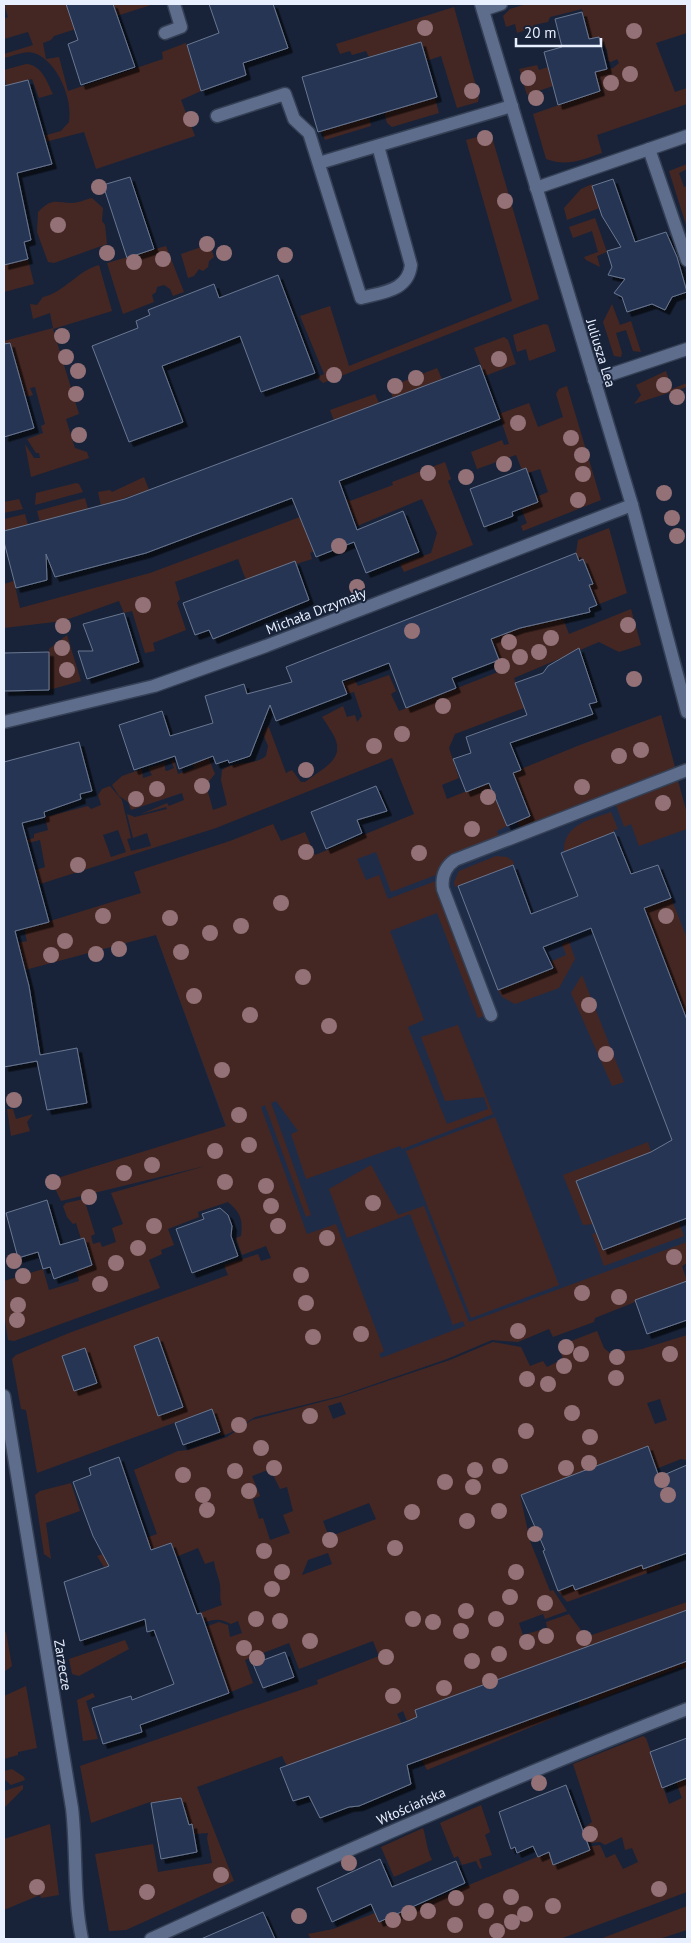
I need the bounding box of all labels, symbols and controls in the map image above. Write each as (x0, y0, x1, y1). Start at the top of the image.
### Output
scale bar (516, 15, 601, 47)
text: 20 m (524, 23, 557, 42)
street label: Juliusza Lea (582, 316, 620, 389)
street label: Michała Drzymały (263, 583, 369, 638)
street label: Zarzecze (50, 1638, 76, 1692)
street label: Włościańska (374, 1783, 448, 1829)

